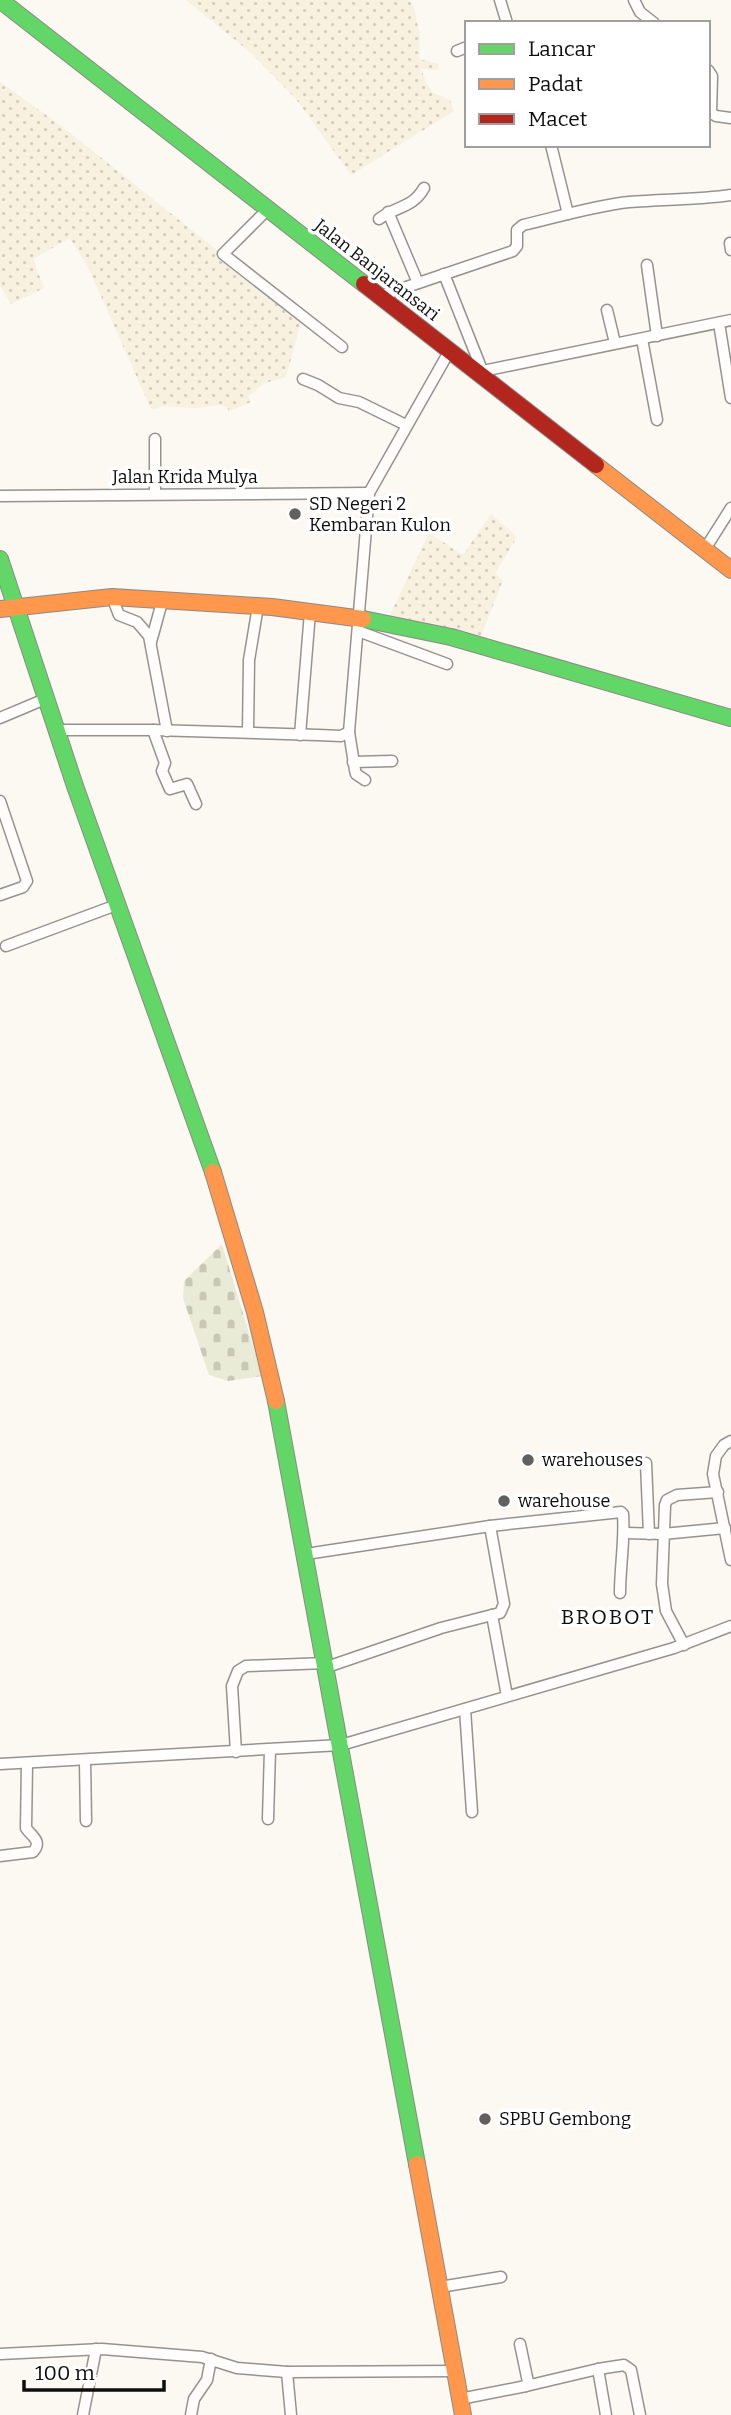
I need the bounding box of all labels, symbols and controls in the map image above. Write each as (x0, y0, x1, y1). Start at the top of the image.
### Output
legend (465, 21, 710, 147)
text: Lancar (528, 36, 595, 62)
text: Padat (528, 71, 583, 97)
text: Macet (528, 106, 588, 132)
street label: Jalan Banjaransari (309, 214, 444, 326)
street label: Jalan Krida Mulya (111, 466, 258, 488)
place label: SD Negeri 2 Kembaran Kulon (309, 493, 451, 536)
marker: SD Negeri 2 Kembaran Kulon (287, 506, 303, 522)
place label: warehouses (541, 1449, 643, 1471)
marker: warehouses (520, 1452, 536, 1468)
place label: warehouse (517, 1490, 610, 1512)
marker: warehouse (496, 1493, 512, 1509)
district label: BROBOT (561, 1604, 655, 1630)
place label: SPBU Gembong (499, 2108, 631, 2130)
marker: SPBU Gembong (477, 2111, 493, 2127)
scale bar (24, 2348, 164, 2392)
text: 100 m (35, 2360, 95, 2386)

